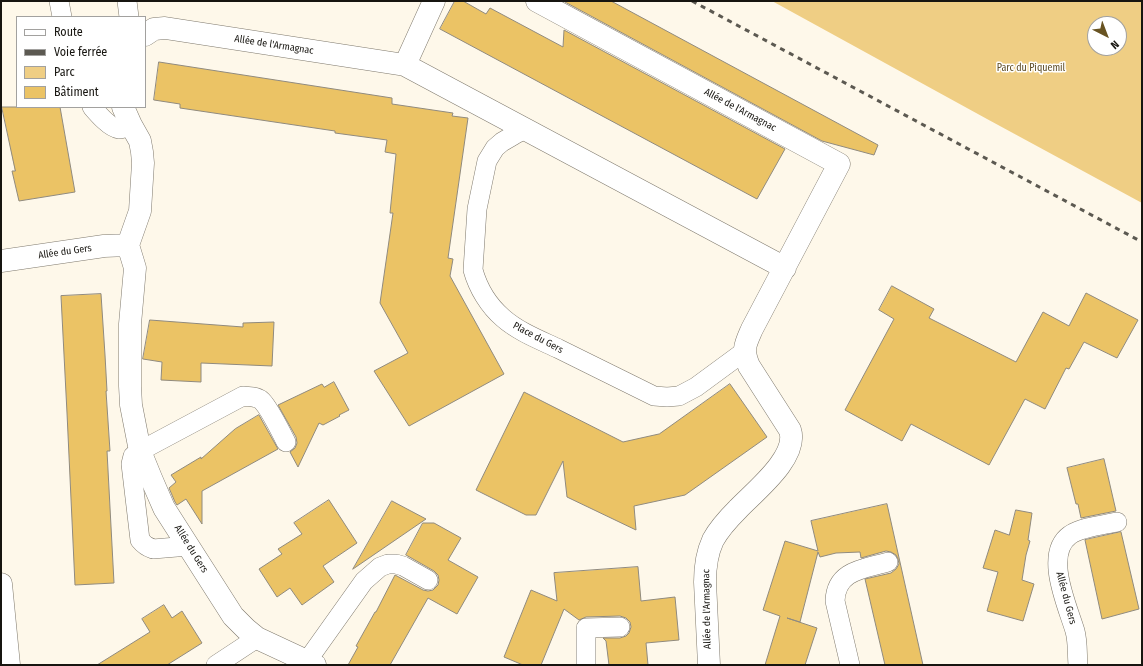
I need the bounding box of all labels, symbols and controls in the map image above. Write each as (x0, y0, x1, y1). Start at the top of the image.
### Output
legend (16, 16, 146, 108)
north arrow (1087, 16, 1127, 56)
text: Route (54, 25, 83, 39)
street label: Allée de l'Armagnac (234, 33, 314, 57)
text: N (1108, 38, 1121, 52)
text: Voie ferrée (54, 45, 107, 59)
park label: Parc du Piquemil (997, 62, 1065, 74)
text: Parc (54, 65, 75, 79)
text: Bâtiment (54, 85, 99, 99)
street label: Allée de l'Armagnac (702, 86, 778, 134)
street label: Allée du Gers (37, 242, 93, 262)
street label: Place du Gers (511, 320, 565, 356)
street label: Allée du Gers (172, 523, 210, 575)
street label: Allée de l'Armagnac (700, 569, 714, 649)
street label: Allée du Gers (1053, 570, 1079, 626)

